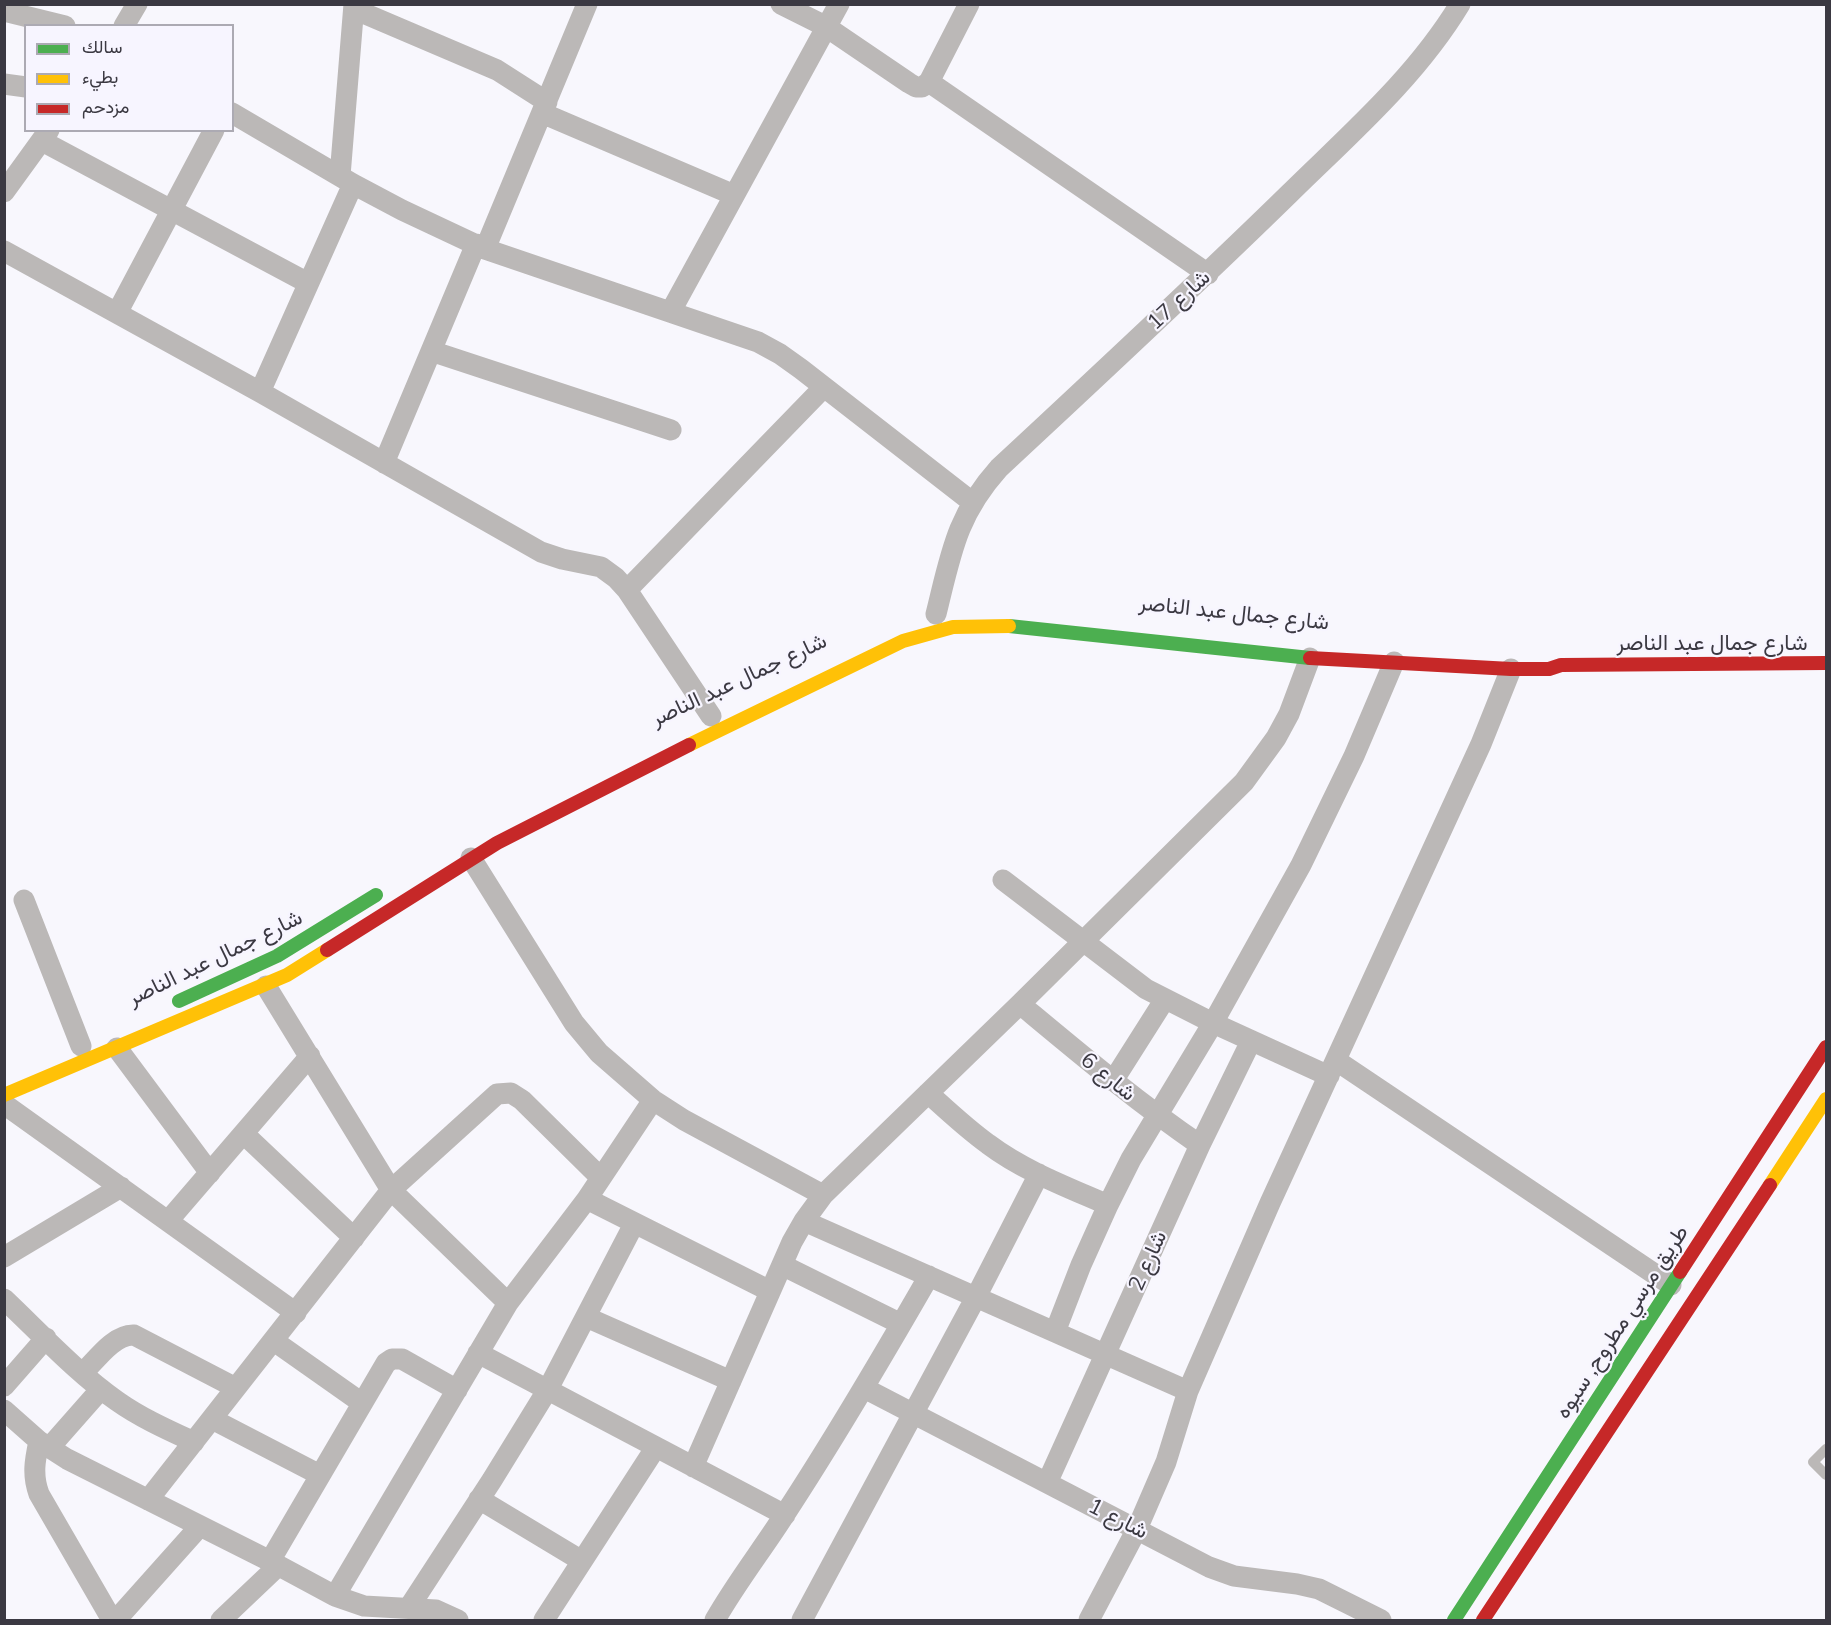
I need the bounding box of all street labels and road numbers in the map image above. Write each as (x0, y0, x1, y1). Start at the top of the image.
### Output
street label: شارع 17 (1142, 264, 1216, 336)
street label: شارع جمال عبد الناصر (1138, 590, 1330, 636)
street label: شارع جمال عبد الناصر (647, 628, 831, 732)
street label: شارع جمال عبد الناصر (1617, 630, 1807, 656)
street label: شارع جمال عبد الناصر (123, 904, 307, 1012)
street label: شارع 6 (1075, 1047, 1141, 1107)
street label: طريق مرسي مطروح, سيوه (1550, 1221, 1694, 1423)
street label: شارع 2 (1123, 1227, 1173, 1295)
street label: شارع 1 (1084, 1493, 1152, 1545)

